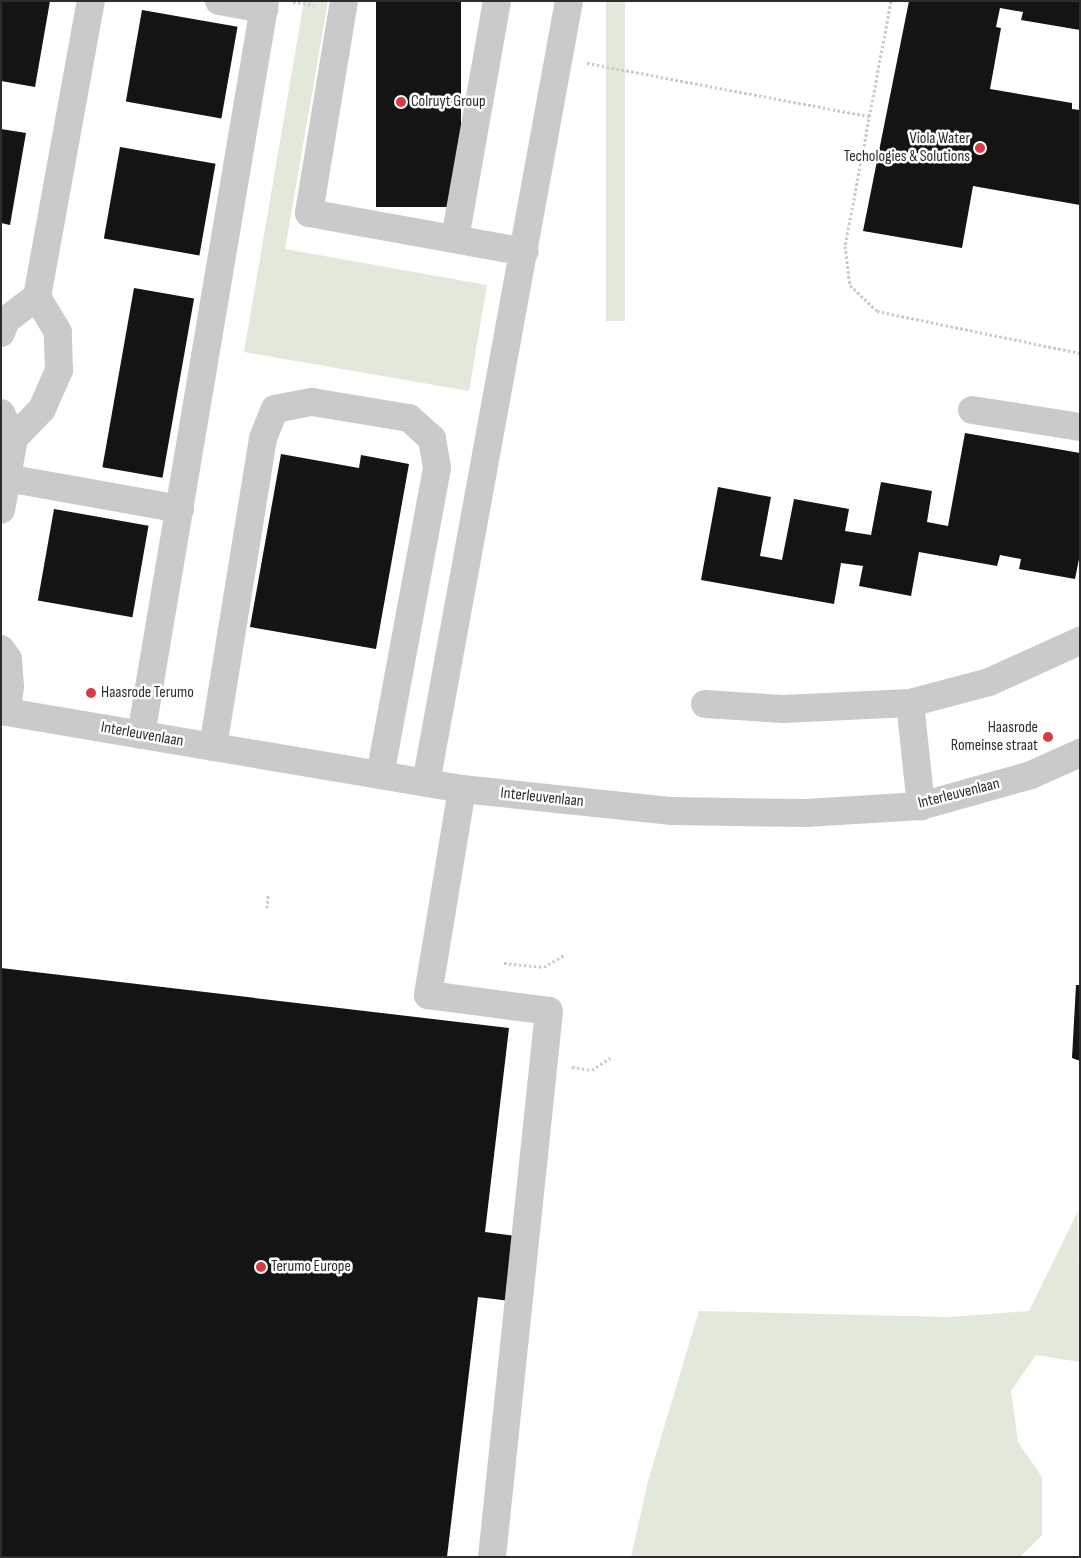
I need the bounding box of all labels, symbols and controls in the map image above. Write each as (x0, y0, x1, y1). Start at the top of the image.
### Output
place label: Colruyt Group (411, 92, 486, 112)
marker: Colruyt Group (395, 96, 407, 108)
place label: Viola Water Techologies & Solutions (844, 129, 970, 167)
marker: Viola Water Techologies & Solutions (974, 142, 986, 154)
place label: Haasrode Terumo (101, 683, 194, 703)
marker: Haasrode Terumo (85, 687, 97, 699)
street label: Interleuvenlaan (99, 718, 185, 752)
place label: Haasrode Romeinse straat (951, 718, 1038, 756)
marker: Haasrode Romeinse straat (1042, 731, 1054, 743)
street label: Interleuvenlaan (916, 775, 1002, 813)
street label: Interleuvenlaan (499, 784, 585, 812)
place label: Terumo Europe (271, 1257, 351, 1277)
marker: Terumo Europe (255, 1261, 267, 1273)

